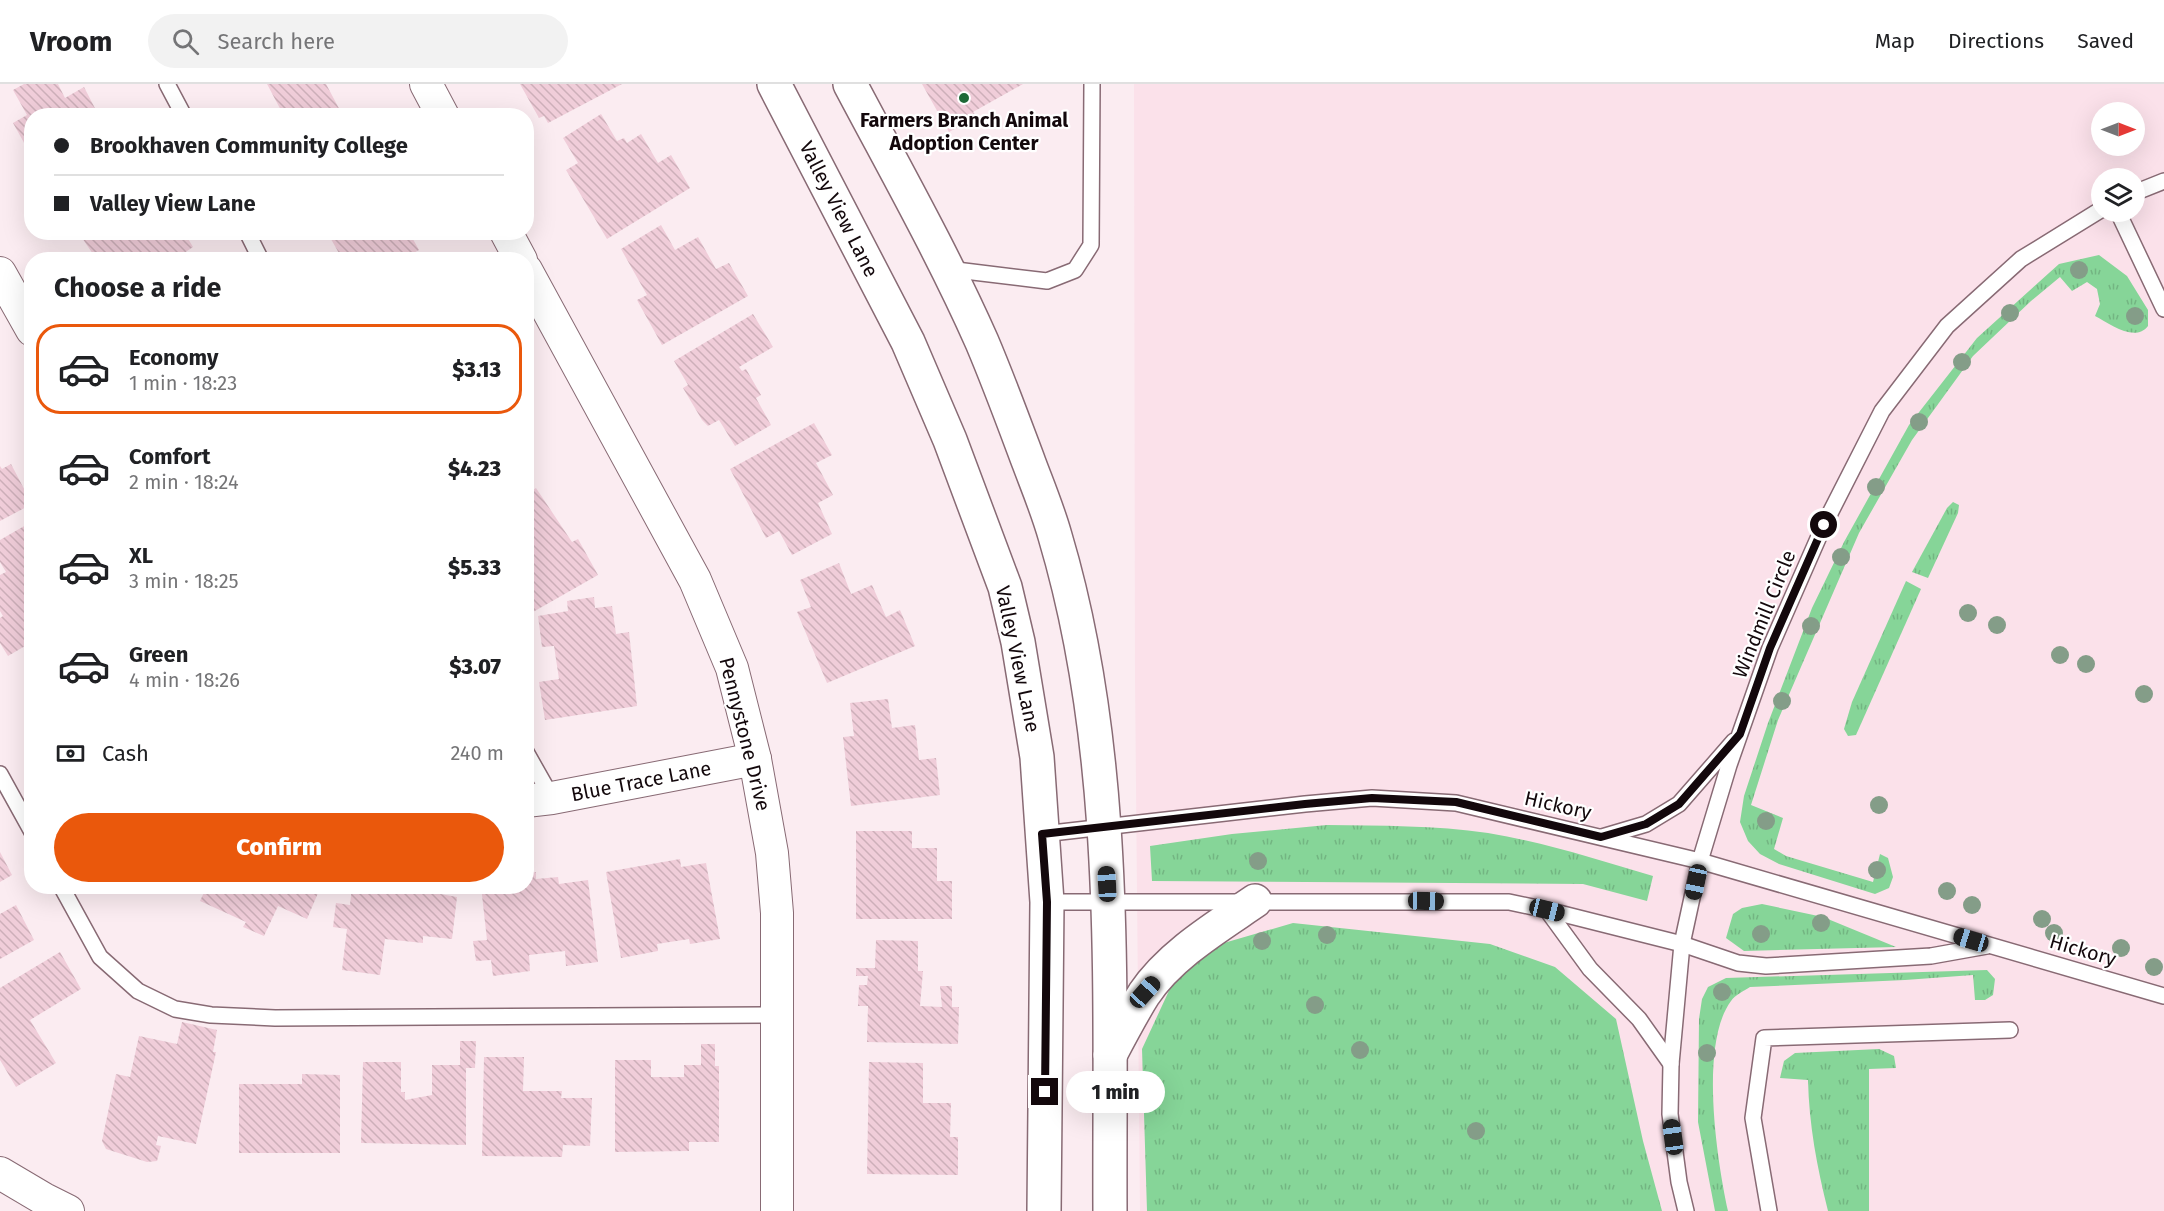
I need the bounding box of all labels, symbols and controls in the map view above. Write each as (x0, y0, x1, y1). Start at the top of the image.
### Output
search box (148, 14, 568, 68)
text: Vroom (30, 25, 112, 58)
icon: search (169, 25, 202, 58)
text: Search here (217, 28, 335, 55)
text: Map (1875, 28, 1915, 54)
text: Directions (1948, 28, 2044, 54)
text: Saved (2077, 28, 2134, 54)
marker: Farmers Branch Animal Adoption Center (957, 91, 971, 105)
north arrow (2091, 102, 2145, 156)
map controls (2091, 102, 2145, 222)
place label: Farmers Branch Animal Adoption Center (860, 108, 1068, 155)
text: Brookhaven Community College (90, 132, 408, 159)
street label: Valley View Lane (794, 137, 884, 281)
button: layers (2091, 168, 2145, 222)
text: Valley View Lane (90, 190, 256, 217)
text: Choose a ride (54, 272, 221, 304)
icon: car (57, 342, 111, 396)
text: Economy (129, 344, 218, 371)
text: $3.13 (452, 356, 501, 383)
text: 1 min · 18:23 (129, 371, 237, 395)
icon: car (57, 441, 111, 495)
text: Comfort (129, 443, 210, 470)
text: $4.23 (448, 455, 501, 482)
text: 2 min · 18:24 (129, 470, 239, 494)
route start (1810, 511, 1837, 538)
icon: car (57, 540, 111, 594)
text: XL (129, 542, 153, 569)
street label: Windmill Circle (1727, 547, 1801, 681)
text: $5.33 (448, 554, 501, 581)
text: 3 min · 18:25 (129, 569, 239, 593)
street label: Valley View Lane (991, 584, 1045, 734)
icon: car (57, 639, 111, 693)
text: Green (129, 641, 188, 668)
text: $3.07 (449, 653, 501, 680)
street label: Pennystone Drive (714, 655, 776, 813)
text: 4 min · 18:26 (129, 668, 240, 692)
icon: cash (54, 737, 87, 770)
text: Cash (102, 740, 149, 767)
text: 240 m (450, 741, 504, 765)
street label: Blue Trace Lane (569, 756, 713, 806)
street label: Hickory (1522, 786, 1594, 824)
button: Confirm (54, 813, 504, 882)
car (1683, 863, 1709, 901)
car (1097, 866, 1117, 902)
car (1408, 892, 1444, 910)
car (1527, 897, 1567, 923)
car (1951, 926, 1991, 954)
street label: Hickory (2047, 929, 2119, 971)
car (1126, 973, 1164, 1011)
callout: 1 min (1066, 1071, 1165, 1113)
route end (1031, 1078, 1058, 1105)
text: 1 min (1092, 1080, 1139, 1104)
car (1662, 1118, 1684, 1156)

